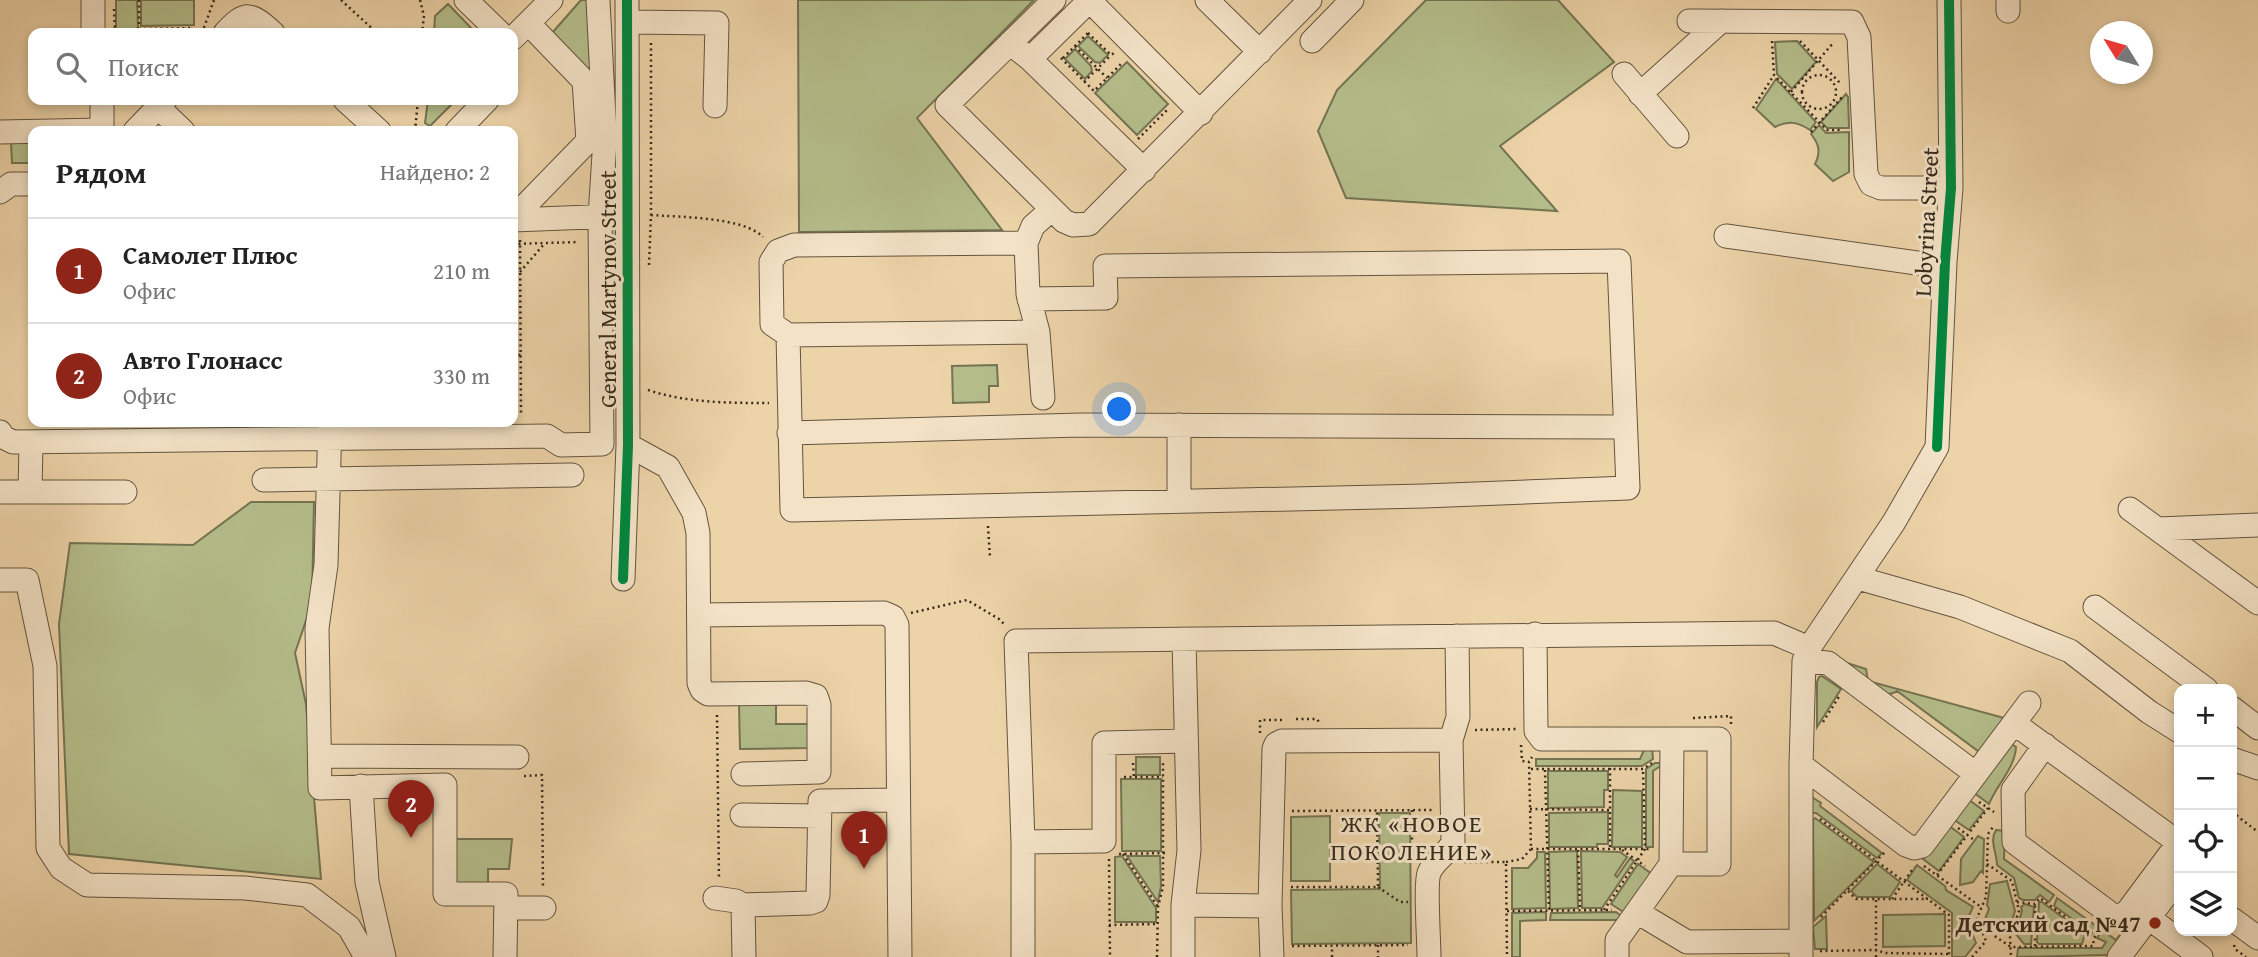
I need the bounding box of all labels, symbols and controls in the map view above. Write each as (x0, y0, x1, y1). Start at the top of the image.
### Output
north arrow (2090, 21, 2153, 84)
search box (28, 28, 518, 105)
text: Поиск (108, 47, 179, 86)
icon: search (52, 48, 90, 86)
street label: Lobyrina Street (1906, 147, 1946, 297)
text: Рядом (56, 150, 147, 194)
text: Найдено: 2 (380, 155, 490, 188)
street label: General Martynov Street (591, 170, 624, 408)
text: Самолет Плюс (123, 235, 298, 274)
text: 1 (73, 254, 85, 287)
text: 210 m (433, 254, 490, 287)
text: Офис (123, 274, 176, 307)
text: Авто Глонасс (123, 340, 282, 379)
text: 2 (73, 359, 85, 392)
text: 330 m (433, 359, 490, 392)
text: Офис (123, 379, 176, 412)
your location (1102, 392, 1136, 426)
map controls (2174, 684, 2237, 936)
button: + (2174, 684, 2237, 747)
button: − (2174, 747, 2237, 810)
pin: 2 (388, 780, 434, 838)
district label: ЖК «НОВОЕ ПОКОЛЕНИЕ» (1331, 806, 1493, 869)
button: locate (2174, 810, 2237, 873)
pin: 1 (841, 811, 887, 869)
button: layers (2174, 873, 2237, 936)
place label: Детский сад №47 (1955, 907, 2141, 940)
marker: Детский сад №47 (2147, 915, 2163, 931)

